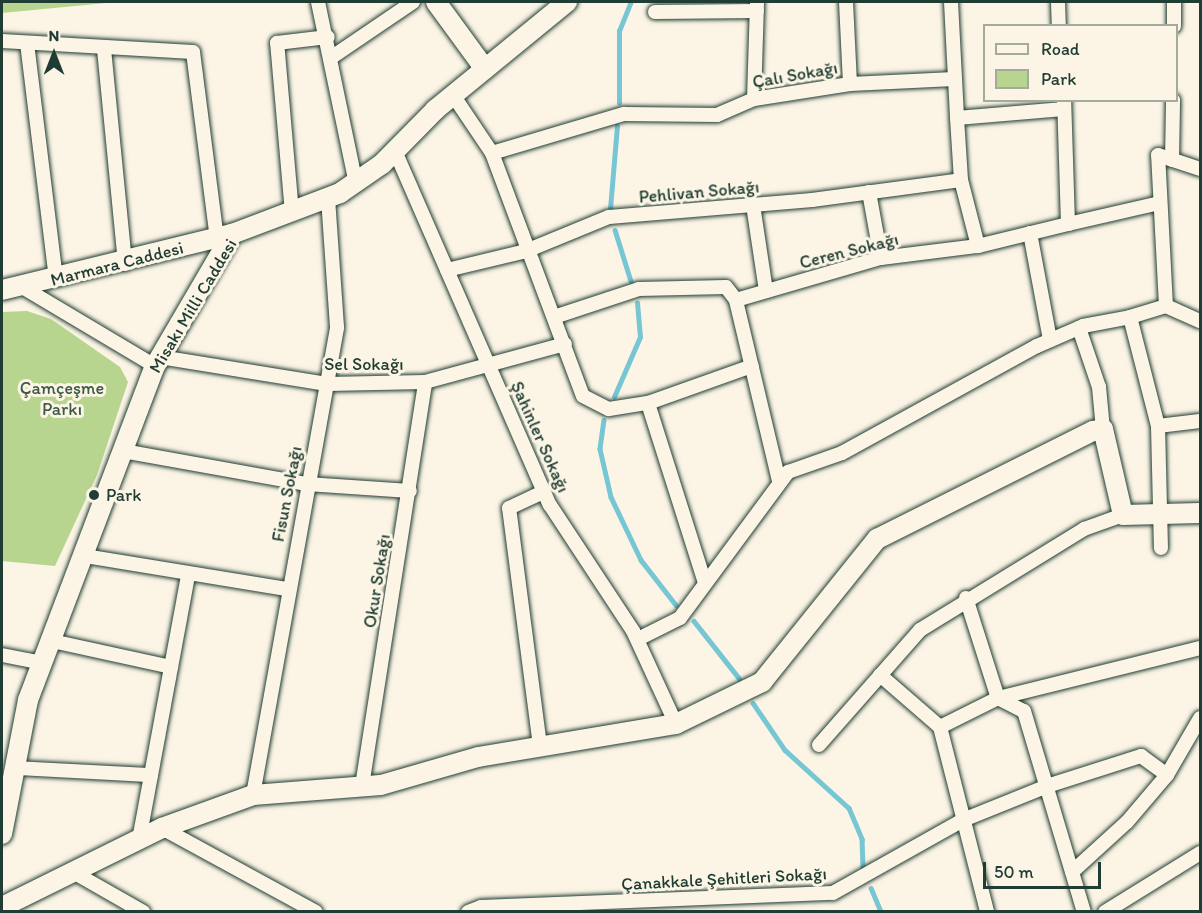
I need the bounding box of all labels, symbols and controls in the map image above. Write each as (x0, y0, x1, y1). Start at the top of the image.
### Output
north arrow (24, 24, 84, 84)
legend (983, 24, 1178, 102)
text: N (49, 26, 59, 45)
text: Road (1041, 38, 1080, 60)
street label: Çalı Sokağı (751, 57, 839, 93)
text: Park (1041, 68, 1076, 90)
street label: Pehlivan Sokağı (638, 176, 760, 208)
street label: Ceren Sokağı (797, 228, 901, 274)
street label: Misakı Milli Caddesi (144, 235, 242, 377)
street label: Marmara Caddesi (48, 237, 186, 291)
street label: Sel Sokağı (324, 353, 404, 375)
park label: Çamçeşme Parkı (20, 378, 104, 420)
street label: Şahinler Sokağı (506, 378, 574, 496)
street label: Fisun Sokağı (267, 444, 307, 544)
place label: Park (106, 484, 141, 506)
marker: Park (87, 488, 101, 502)
street label: Okur Sokağı (359, 533, 395, 629)
scale bar (986, 850, 1104, 888)
text: 50 m (994, 861, 1034, 883)
street label: Çanakkale Şehitleri Sokağı (620, 863, 828, 895)

